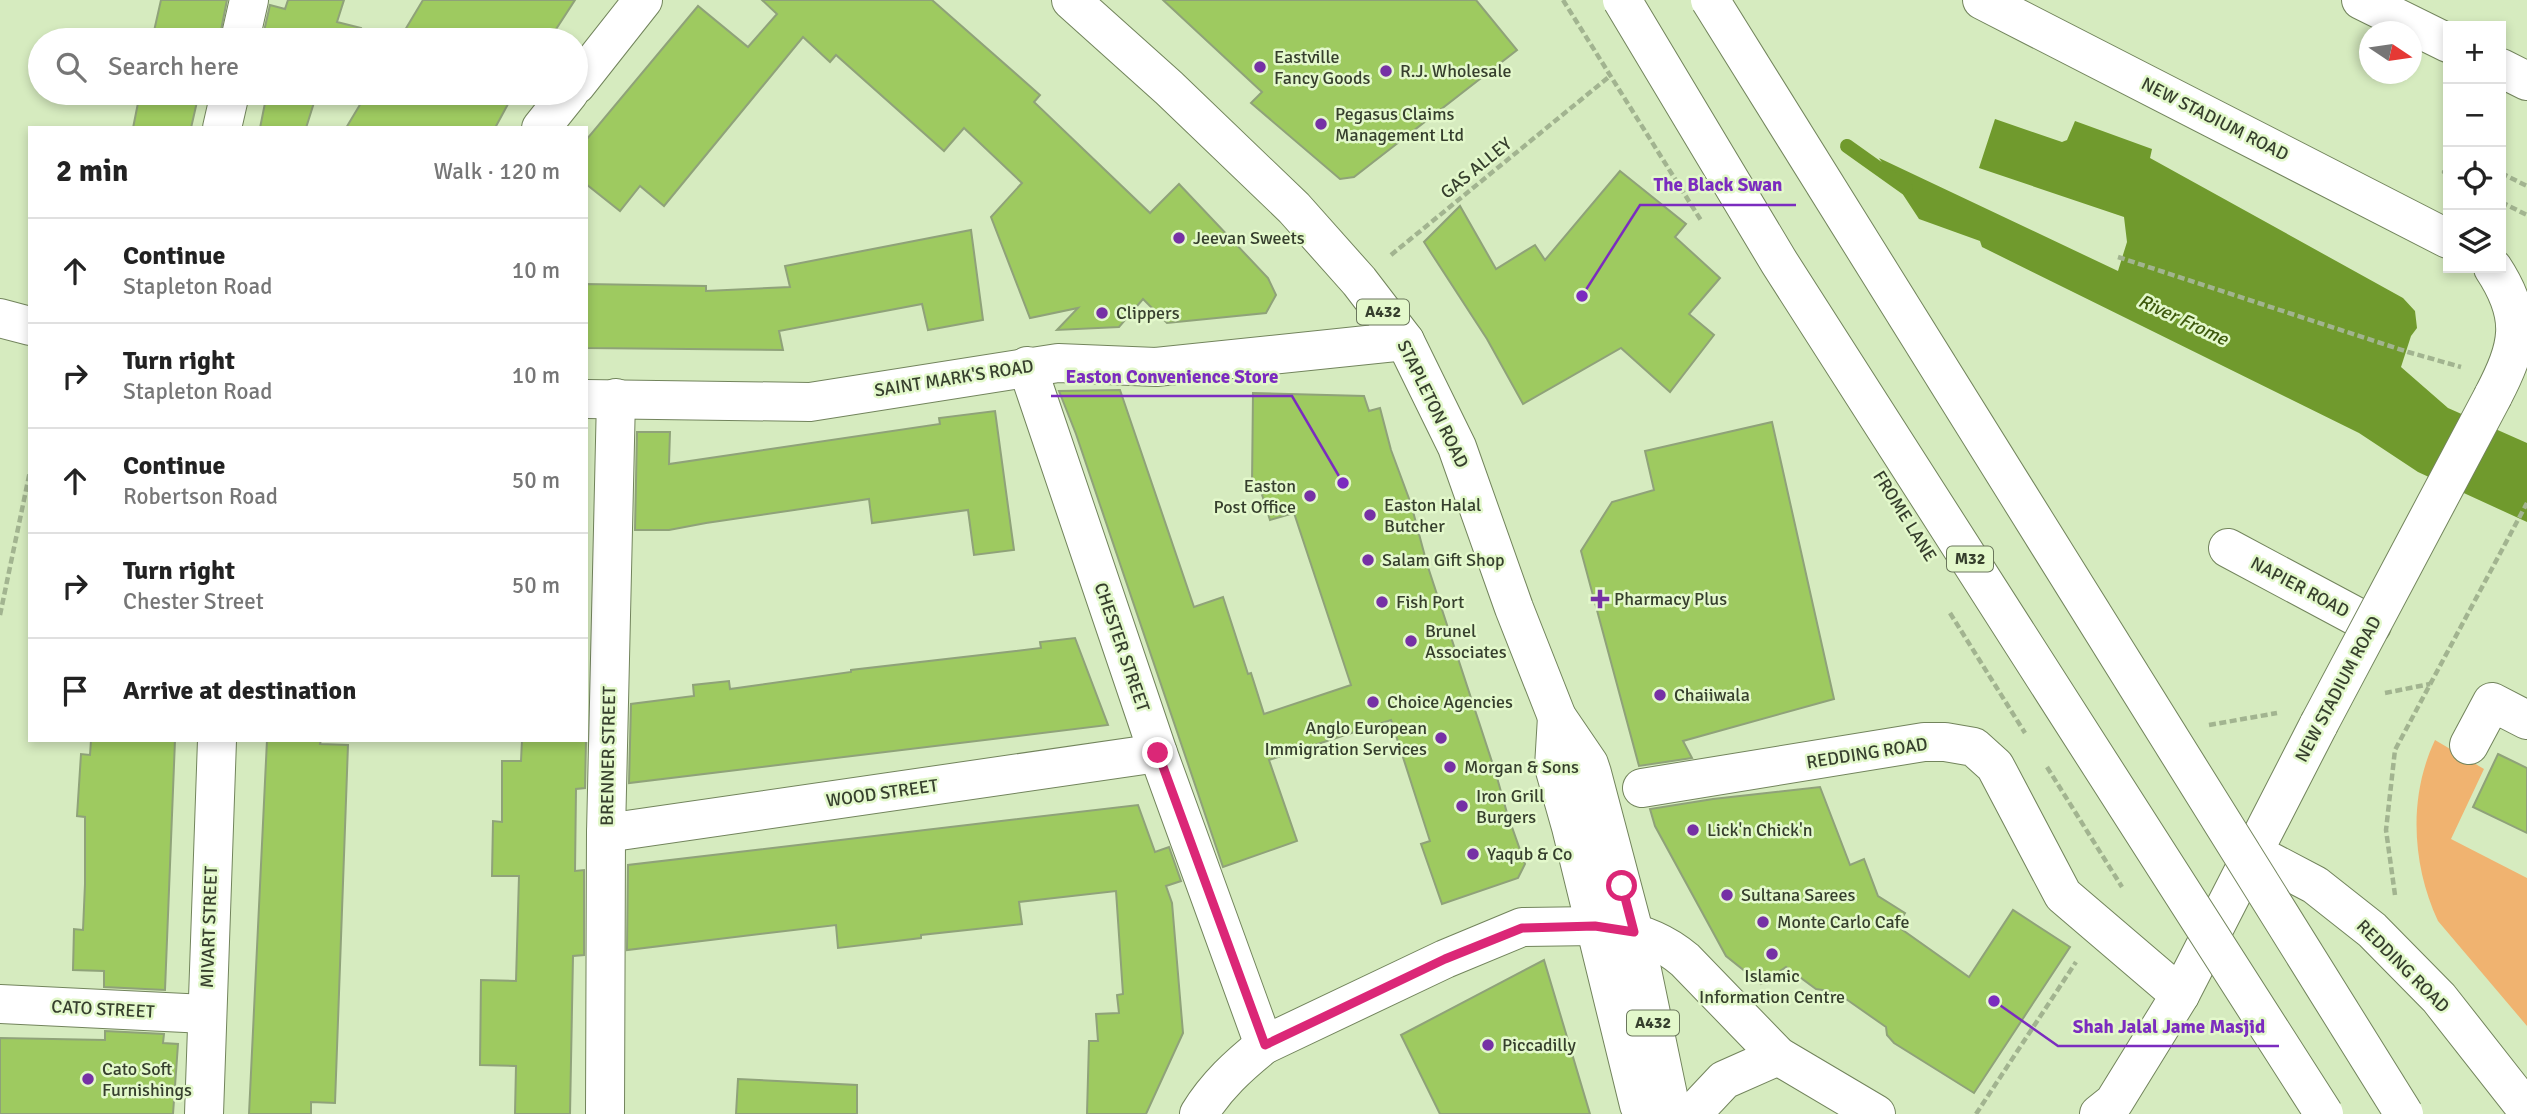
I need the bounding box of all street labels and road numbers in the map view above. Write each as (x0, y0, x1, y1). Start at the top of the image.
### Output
street label: NEW STADIUM ROAD (2138, 72, 2292, 166)
street label: GAS ALLEY (1436, 133, 1516, 203)
road number: A432 (1357, 300, 1409, 324)
street label: STAPLETON ROAD (1393, 337, 1473, 471)
street label: SAINT MARK'S ROAD (873, 355, 1035, 401)
street label: FROME LANE (1868, 466, 1942, 566)
road number: M32 (1947, 546, 1993, 572)
street label: NAPIER ROAD (2247, 552, 2353, 622)
street label: CHESTER STREET (1090, 580, 1154, 715)
street label: NEW STADIUM ROAD (2290, 612, 2386, 766)
street label: BRENNER STREET (596, 686, 620, 826)
street label: REDDING ROAD (1805, 733, 1929, 773)
street label: WOOD STREET (825, 774, 940, 812)
street label: MIVART STREET (196, 865, 222, 988)
street label: REDDING ROAD (2352, 915, 2454, 1017)
street label: CATO STREET (51, 995, 155, 1023)
road number: A432 (1627, 1010, 1679, 1036)

